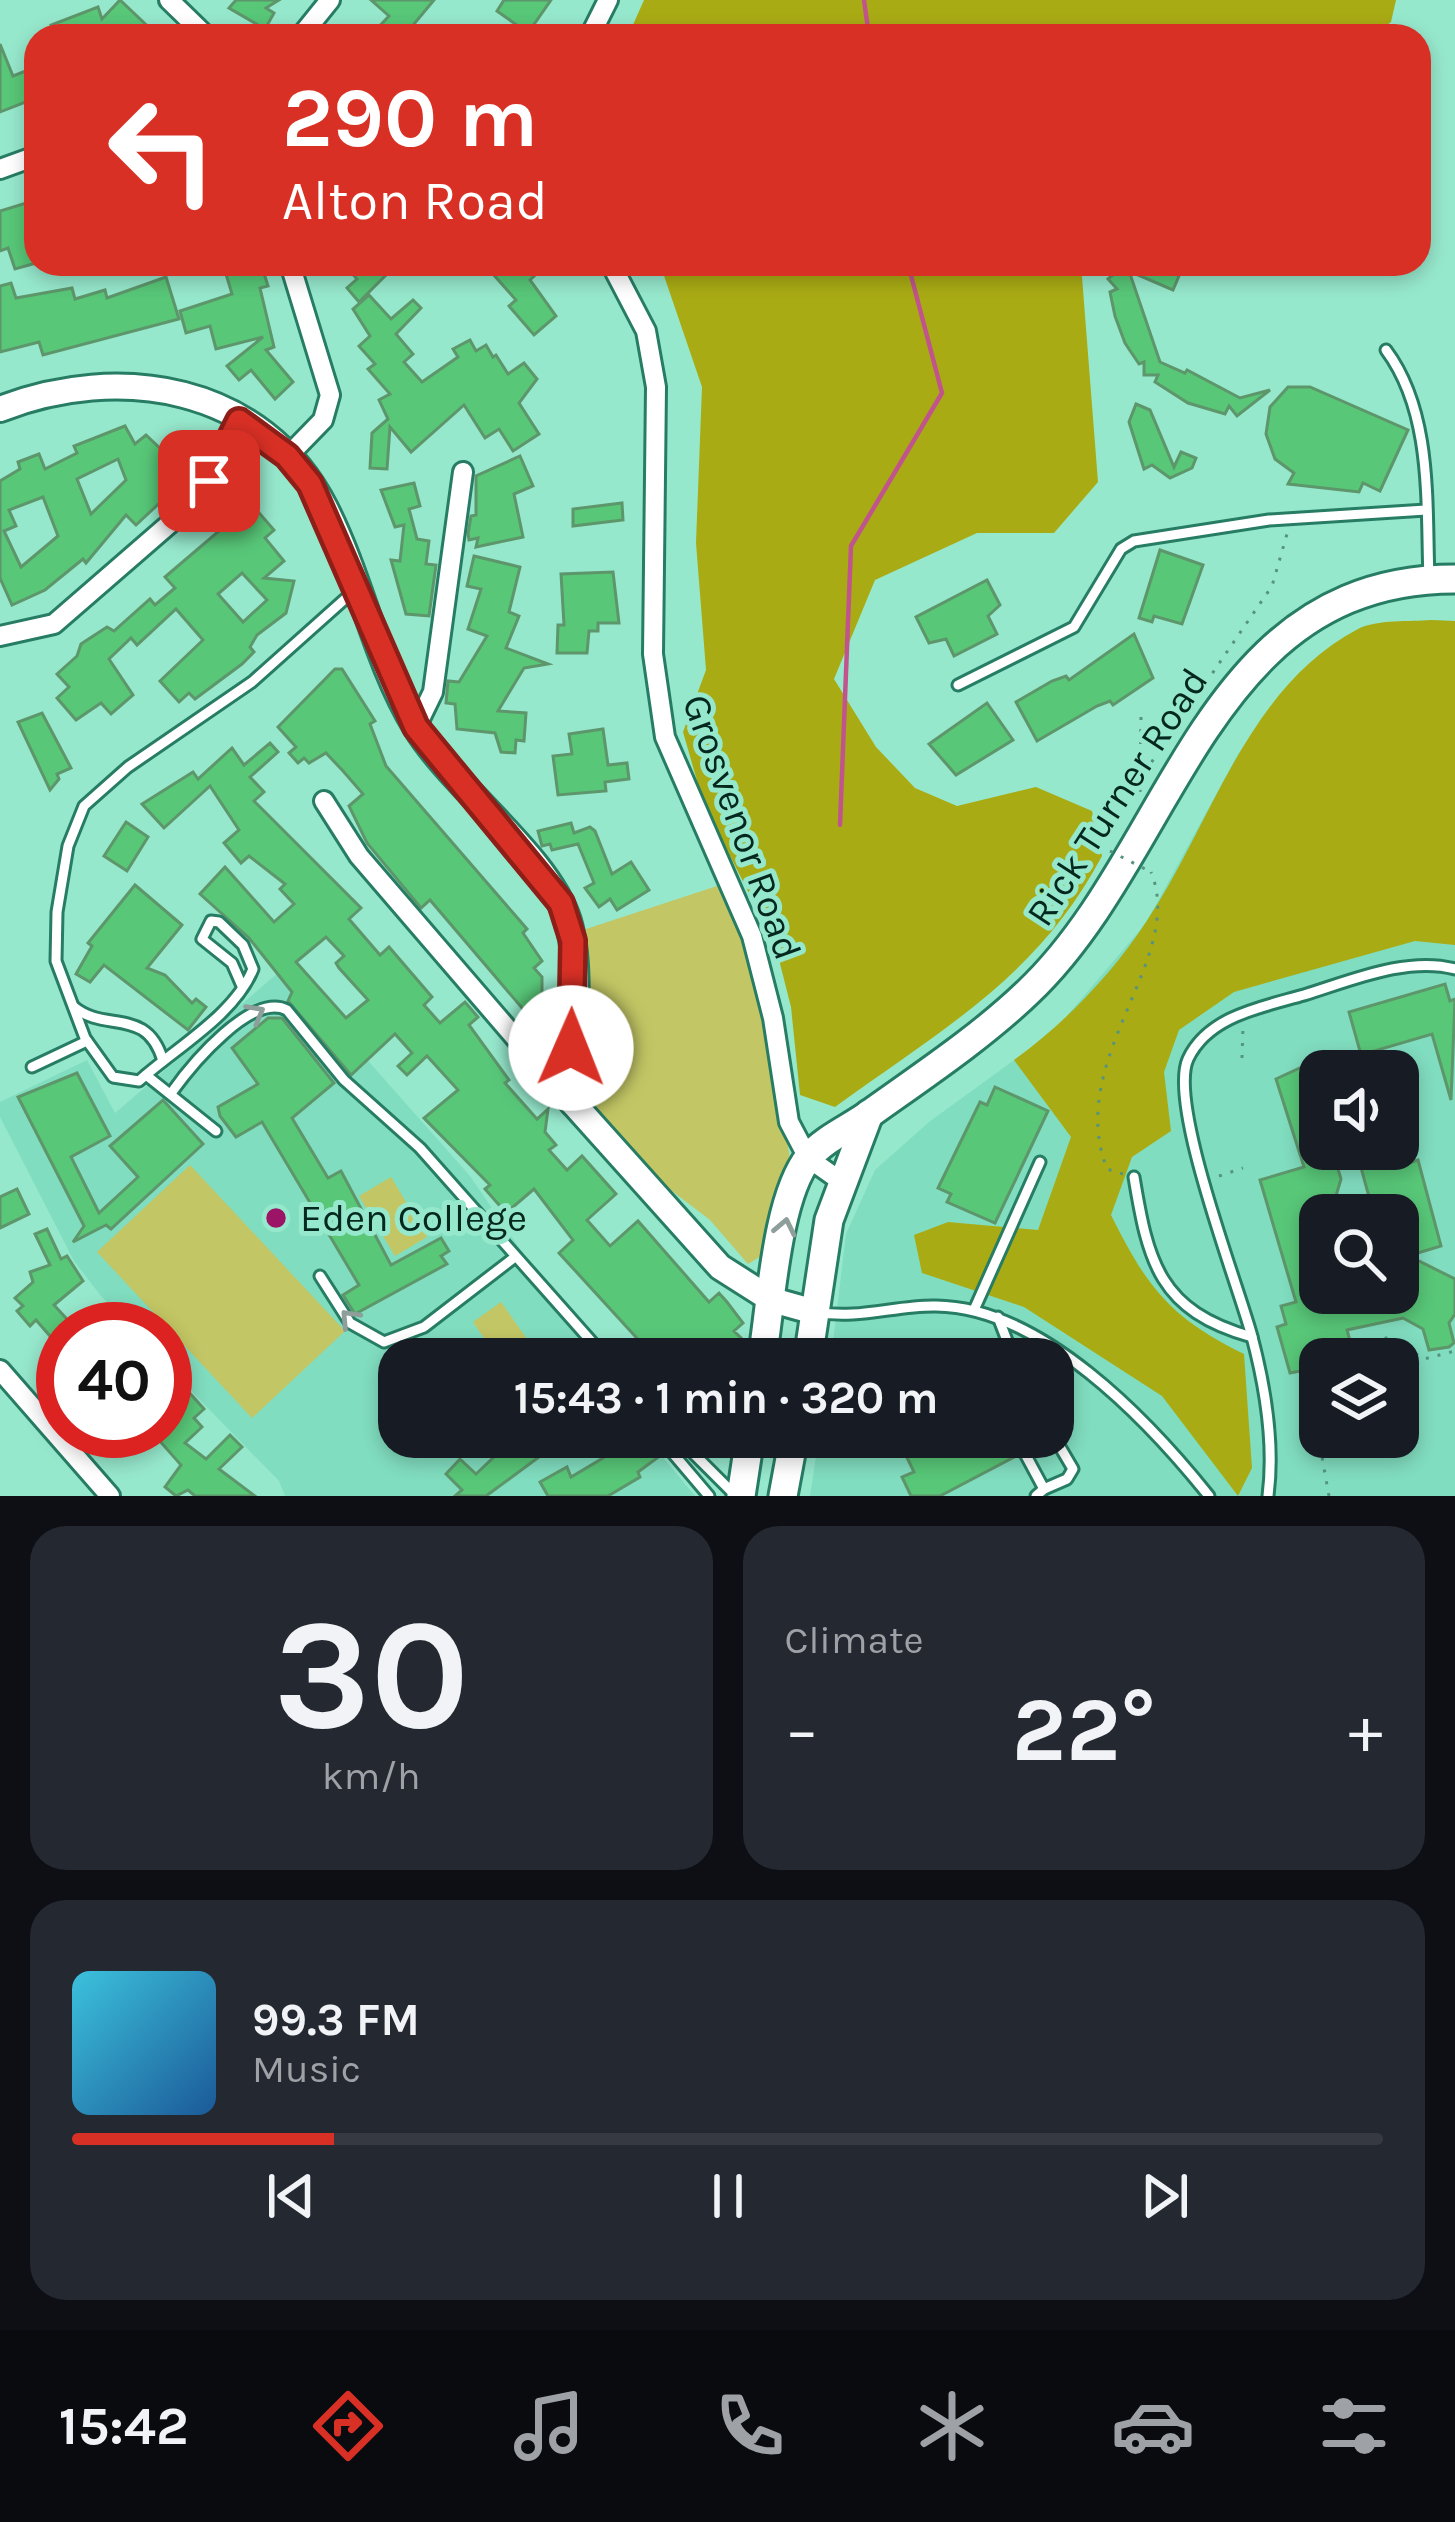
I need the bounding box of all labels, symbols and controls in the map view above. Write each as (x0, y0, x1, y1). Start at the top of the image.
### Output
text: 290 m (282, 69, 538, 167)
icon: left (84, 72, 240, 228)
text: Alton Road (282, 169, 548, 233)
pin (158, 430, 260, 532)
icon: arrive (176, 448, 242, 514)
street label: Rick Turner Road (1017, 659, 1217, 935)
street label: Grosvenor Road (673, 688, 811, 966)
position arrow (508, 985, 634, 1111)
one-way arrow (243, 1004, 265, 1027)
map controls (1299, 1050, 1419, 1458)
button: sound (1299, 1050, 1419, 1170)
button: search (1299, 1194, 1419, 1314)
place label: Eden College (300, 1195, 527, 1241)
marker: Eden College (263, 1205, 289, 1231)
one-way arrow (771, 1218, 796, 1238)
speed limit sign: 40 (36, 1302, 192, 1458)
one-way arrow (342, 1310, 364, 1332)
button: layers (1299, 1338, 1419, 1458)
text: 15:43 · 1 min · 320 m (514, 1372, 938, 1424)
text: 30 (273, 1584, 469, 1766)
text: Climate (785, 1617, 924, 1663)
text: 22° (1012, 1677, 1156, 1783)
text: − (785, 1691, 819, 1769)
text: + (1348, 1691, 1383, 1769)
text: km/h (322, 1753, 421, 1799)
text: 99.3 FM (252, 1994, 420, 2046)
text: Music (252, 2046, 361, 2092)
icon: previous (258, 2163, 324, 2229)
icon: pause (695, 2163, 761, 2229)
icon: next (1132, 2163, 1198, 2229)
icon: directions (306, 2384, 390, 2468)
icon: music (507, 2384, 591, 2468)
icon: phone (708, 2384, 792, 2468)
icon: climate (910, 2384, 994, 2468)
icon: car (1111, 2384, 1195, 2468)
icon: filters (1312, 2384, 1396, 2468)
text: 15:42 (59, 2394, 189, 2458)

